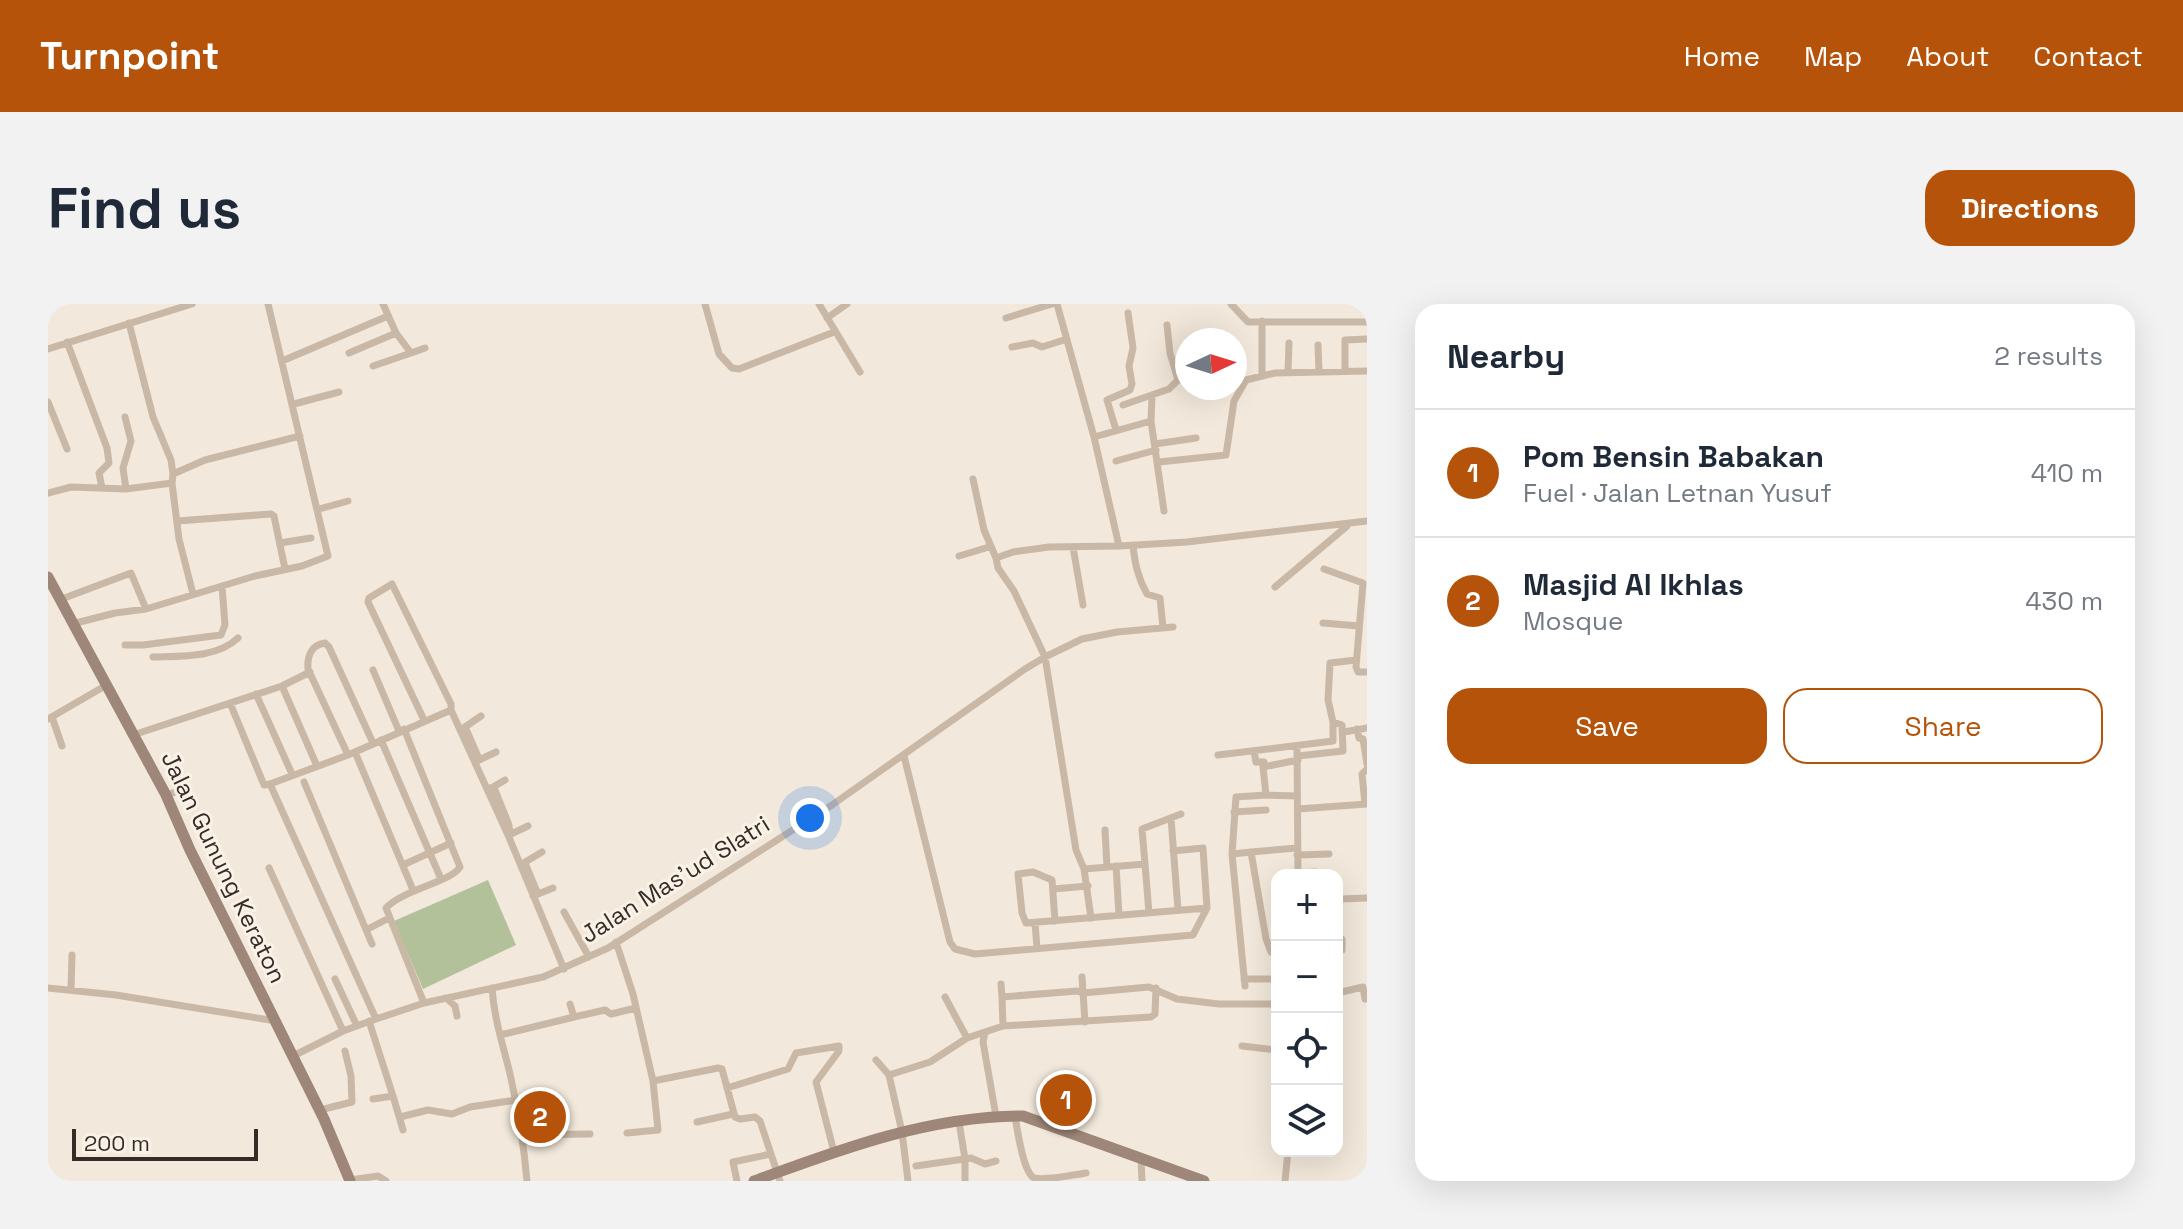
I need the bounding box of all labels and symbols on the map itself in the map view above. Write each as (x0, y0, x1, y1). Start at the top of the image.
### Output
north arrow (1175, 328, 1247, 400)
street label: Jalan Gunung Keraton (154, 746, 294, 988)
your location (790, 798, 830, 838)
street label: Jalan Mas'ud Slatri (575, 808, 775, 950)
pin: 1 (1040, 1070, 1092, 1130)
pin: 2 (514, 1087, 566, 1147)
scale bar (72, 1125, 258, 1161)

